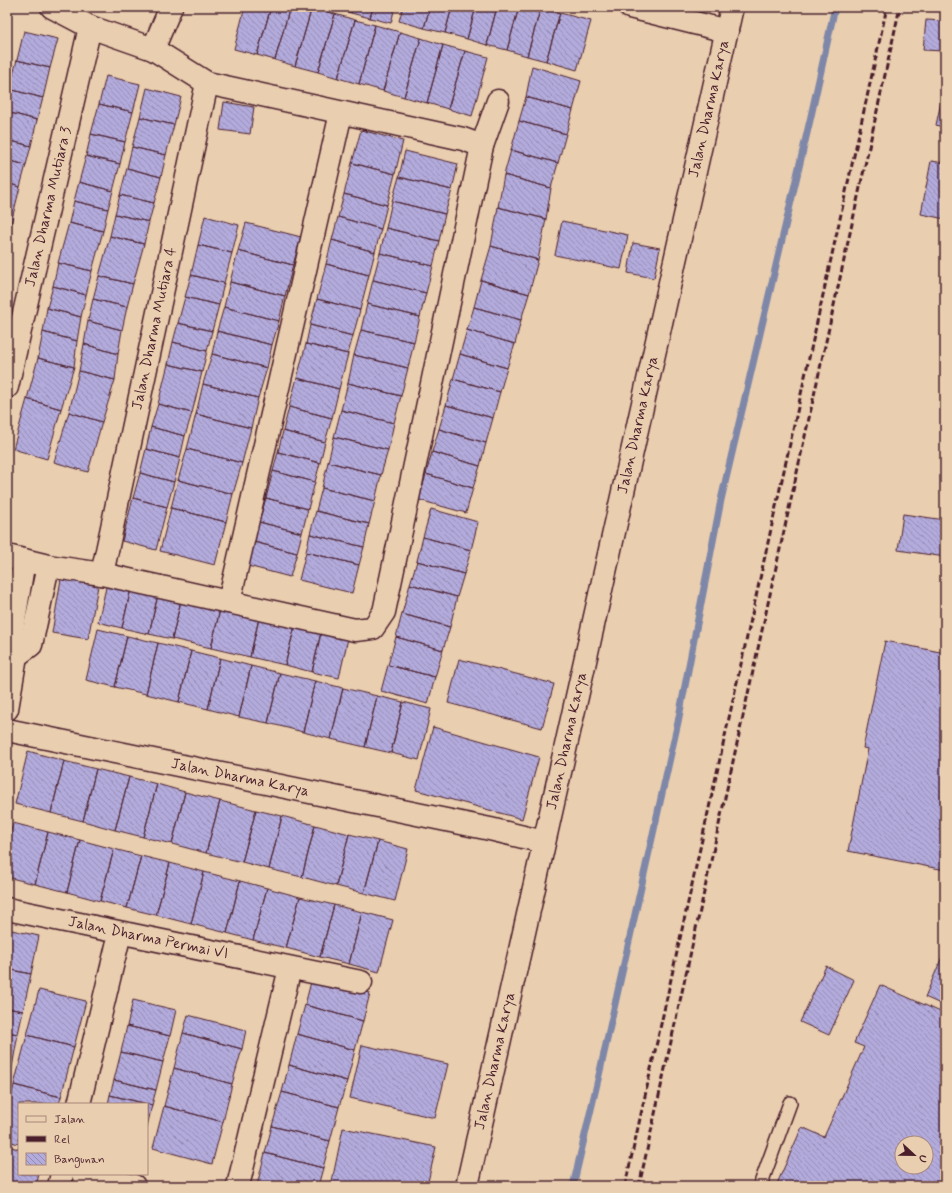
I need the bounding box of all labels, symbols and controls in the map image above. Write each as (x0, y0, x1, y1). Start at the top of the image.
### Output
street label: Jalan Dharma Karya (684, 38, 734, 180)
street label: Jalan Dharma Mutiara 3 (20, 124, 77, 289)
street label: Jalan Dharma Mutiara 4 (127, 245, 182, 412)
street label: Jalan Dharma Karya (613, 354, 663, 496)
street label: Jalan Dharma Karya (542, 670, 592, 812)
street label: Jalan Dharma Karya (169, 754, 311, 802)
street label: Jalan Dharma Permai VI (66, 912, 230, 964)
street label: Jalan Dharma Karya (470, 990, 520, 1132)
legend (18, 1103, 148, 1175)
text: Jalan (54, 1112, 86, 1128)
text: Rel (54, 1132, 70, 1148)
north arrow (894, 1135, 934, 1175)
text: Bangunan (54, 1152, 105, 1168)
text: U (915, 1152, 930, 1164)

